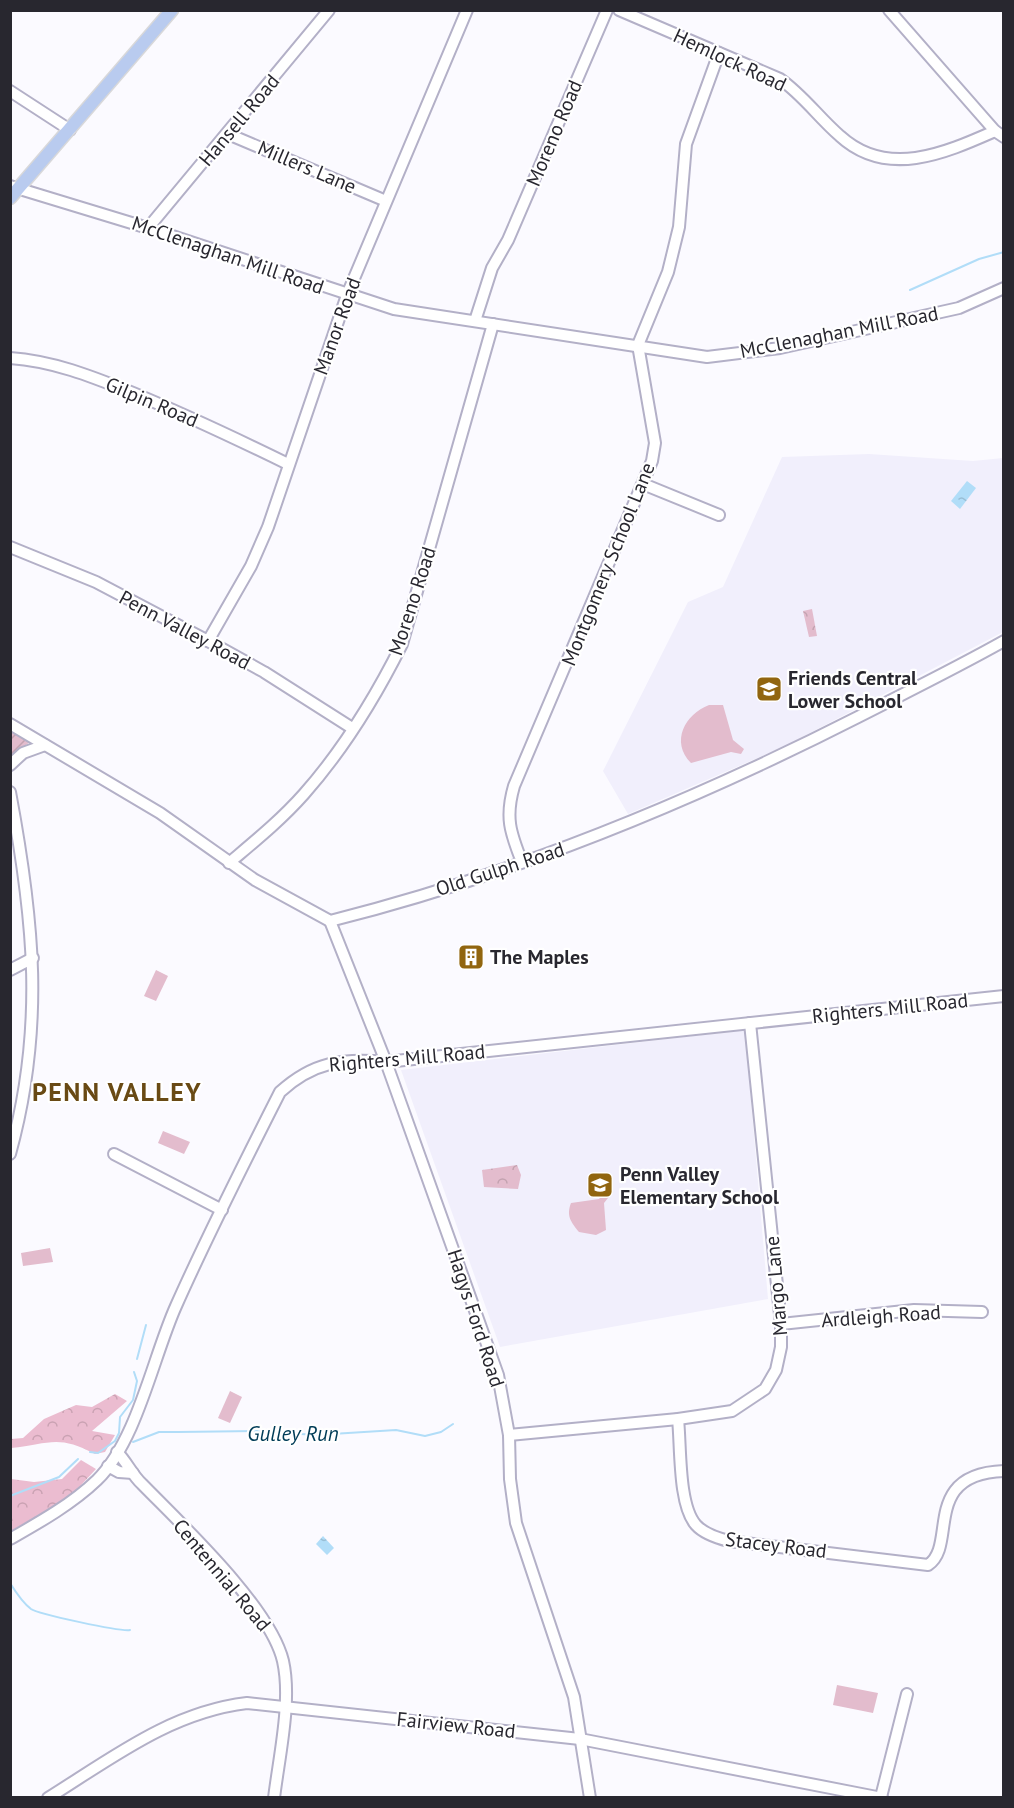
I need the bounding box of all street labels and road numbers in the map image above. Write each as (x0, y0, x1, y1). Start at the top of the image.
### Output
street label: Hemlock Road (669, 22, 791, 98)
street label: Hansell Road (193, 69, 285, 171)
street label: Moreno Road (520, 76, 588, 190)
street label: Millers Lane (254, 135, 360, 199)
street label: McClenaghan Mill Road (128, 210, 328, 300)
street label: Manor Road (307, 274, 367, 378)
street label: McClenaghan Mill Road (738, 300, 940, 364)
street label: Gilpin Road (102, 371, 202, 433)
street label: Montgomery School Lane (555, 459, 661, 669)
street label: Moreno Road (382, 543, 442, 659)
street label: Penn Valley Road (115, 584, 255, 676)
street label: Old Gulph Road (432, 836, 568, 902)
street label: Righters Mill Road (811, 987, 969, 1029)
street label: Righters Mill Road (328, 1038, 486, 1078)
street label: Margo Lane (759, 1235, 793, 1337)
street label: Hagys Ford Road (441, 1246, 511, 1390)
street label: Ardleigh Road (820, 1299, 942, 1333)
street label: Centennial Road (167, 1513, 277, 1637)
street label: Stacey Road (724, 1526, 828, 1564)
street label: Fairview Road (395, 1706, 517, 1744)

